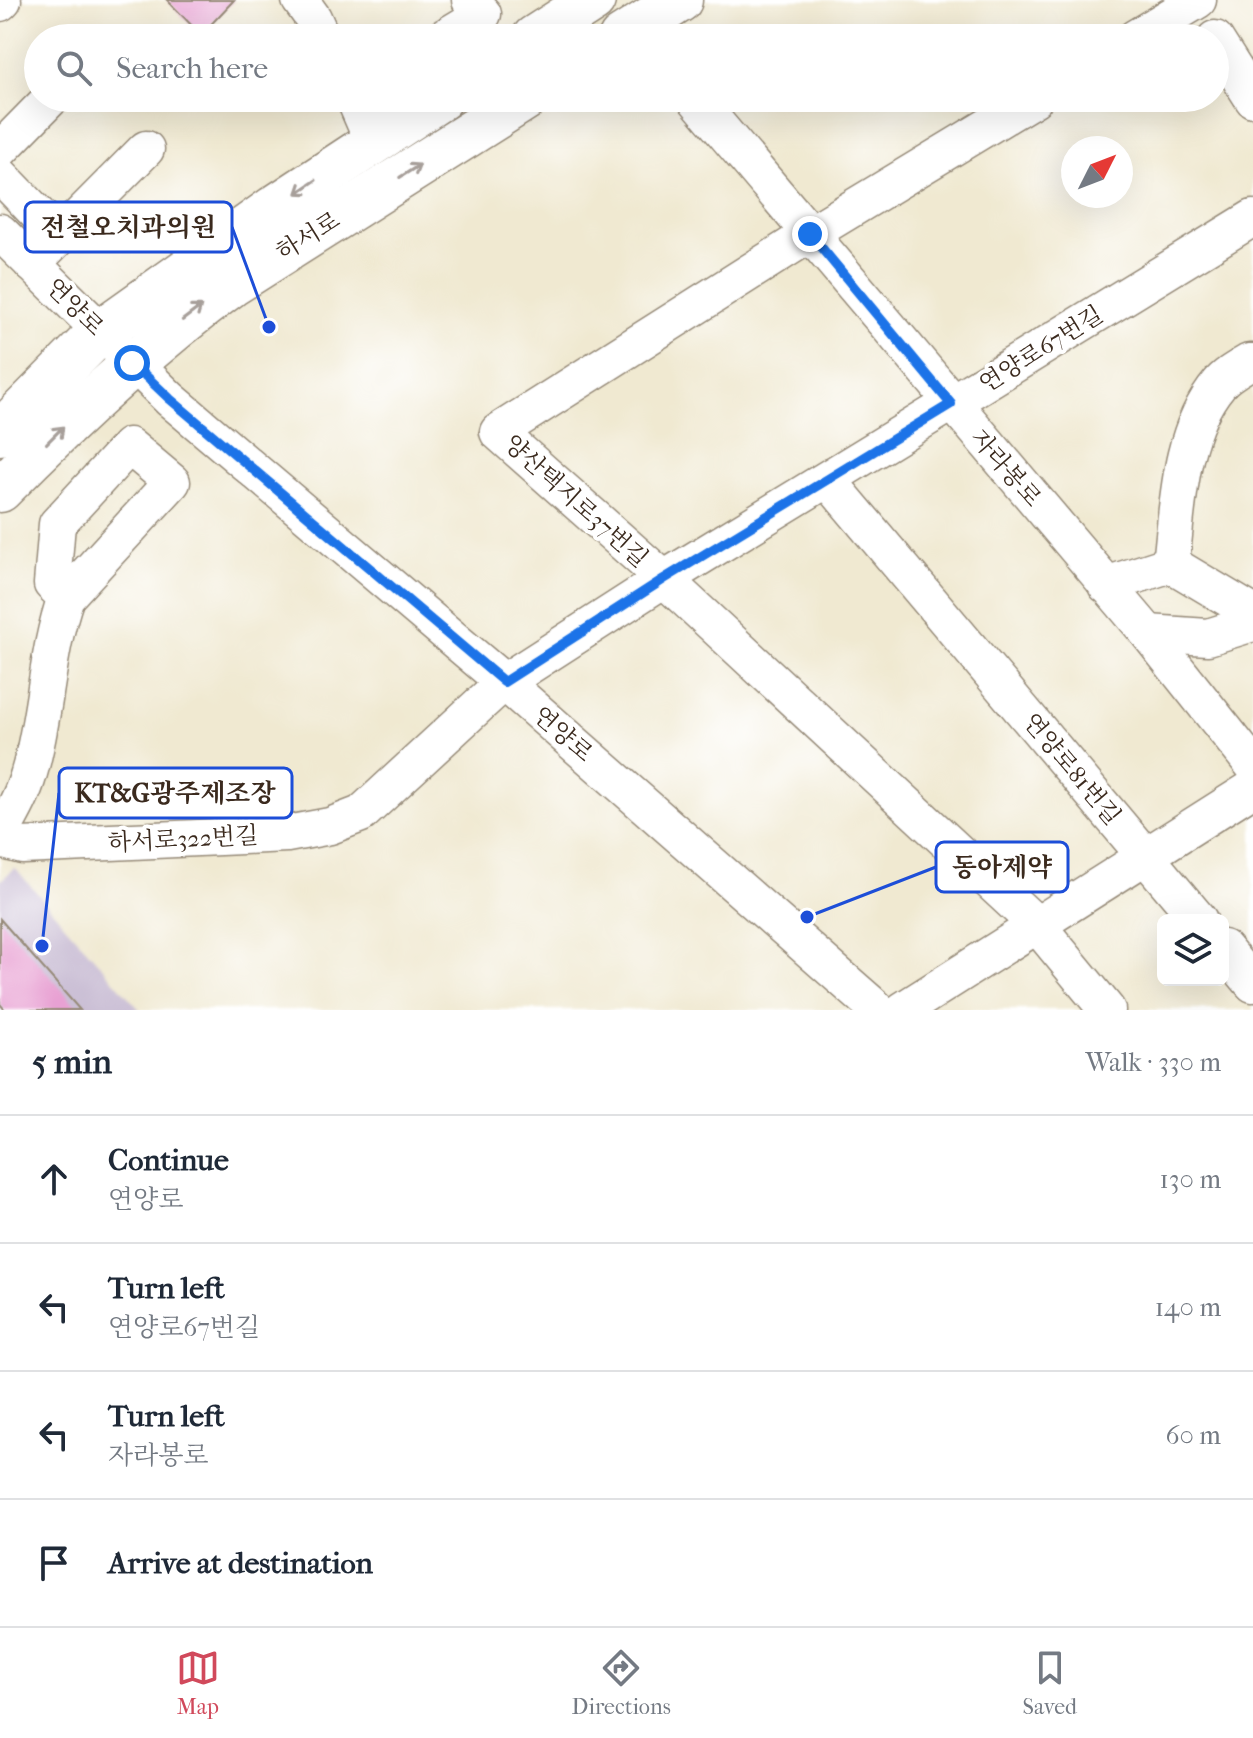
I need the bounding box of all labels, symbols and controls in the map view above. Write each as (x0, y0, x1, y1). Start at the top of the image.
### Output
search box (24, 24, 1229, 112)
icon: search (52, 46, 96, 90)
text: Search here (116, 51, 268, 86)
north arrow (1061, 136, 1133, 208)
one-way arrow (398, 163, 421, 179)
one-way arrow (295, 179, 318, 195)
callout: 전철오치과의원 (25, 202, 232, 252)
street label: 하서로 (271, 206, 345, 266)
text: 전철오치과의원 (40, 212, 216, 243)
route end (792, 216, 828, 252)
street label: 연양로 (41, 273, 109, 341)
street label: 연양로67번길 (974, 300, 1108, 398)
one-way arrow (181, 305, 202, 322)
route start (114, 345, 150, 381)
street label: 자라봉로 (965, 424, 1047, 512)
one-way arrow (45, 426, 64, 445)
street label: 양산택지로37번길 (498, 429, 654, 573)
street label: 연양로 (528, 701, 598, 767)
street label: 연양로81번길 (1017, 708, 1127, 830)
callout: KT&G광주제조장 (59, 768, 292, 818)
text: KT&G광주제조장 (74, 778, 276, 809)
street label: 하서로322번길 (107, 821, 259, 857)
callout: 동아제약 (936, 842, 1068, 892)
text: 동아제약 (952, 852, 1053, 883)
map controls (1157, 914, 1229, 986)
button: layers (1157, 914, 1229, 986)
text: 5 min (32, 1042, 112, 1082)
text: Walk · 330 m (1085, 1047, 1221, 1078)
text: Continue (108, 1143, 229, 1178)
icon: ahead (32, 1157, 76, 1201)
text: 130 m (1160, 1164, 1221, 1195)
text: 연양로 (108, 1184, 183, 1215)
text: Turn left (108, 1271, 225, 1306)
icon: left (32, 1285, 76, 1329)
text: 140 m (1155, 1292, 1221, 1323)
text: 연양로67번길 (108, 1312, 260, 1343)
text: Turn left (108, 1399, 225, 1434)
icon: left (32, 1413, 76, 1457)
text: 60 m (1165, 1420, 1221, 1451)
text: 자라봉로 (108, 1440, 208, 1471)
icon: arrive (32, 1541, 76, 1585)
text: Arrive at destination (108, 1546, 373, 1581)
tab: Map (176, 1646, 220, 1720)
tab: Directions (572, 1646, 671, 1720)
tab: Saved (1023, 1646, 1077, 1720)

